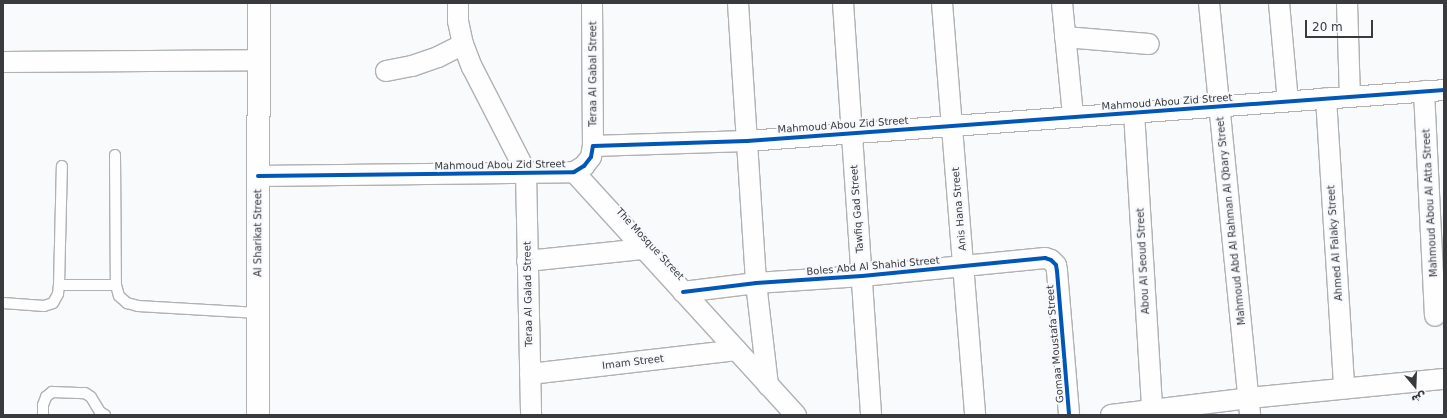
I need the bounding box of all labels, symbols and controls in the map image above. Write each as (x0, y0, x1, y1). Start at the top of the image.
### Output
scale bar (1307, 12, 1375, 38)
text: 20 m (1312, 20, 1343, 34)
street label: Teraa Al Gabal Street (587, 21, 599, 127)
street label: Mahmoud Abou Zid Street (1101, 91, 1233, 113)
street label: Mahmoud Abou Zid Street (777, 114, 909, 136)
street label: Mahmoud Abd Al Rahman Al Qbary Street (1214, 116, 1248, 326)
street label: Mahmoud Abou Al Atta Street (1420, 128, 1440, 278)
street label: Mahmoud Abou Zid Street (434, 158, 566, 172)
street label: Tawfiq Gad Street (848, 165, 866, 253)
street label: Anis Hana Street (949, 167, 969, 251)
street label: Ahmed Al Falaky Street (1325, 185, 1345, 301)
street label: Al Sharikat Street (252, 189, 264, 277)
street label: The Mosque Street (614, 205, 686, 283)
street label: Abou Al Seoud Street (1134, 208, 1152, 314)
street label: Teraa Al Galad Street (521, 241, 535, 347)
street label: Boles Abd Al Shahid Street (806, 254, 940, 278)
street label: Gomaa Moustafa Street (1044, 284, 1066, 404)
street label: Imam Street (601, 352, 665, 372)
north arrow (1395, 366, 1435, 406)
text: ش (1410, 389, 1428, 406)

